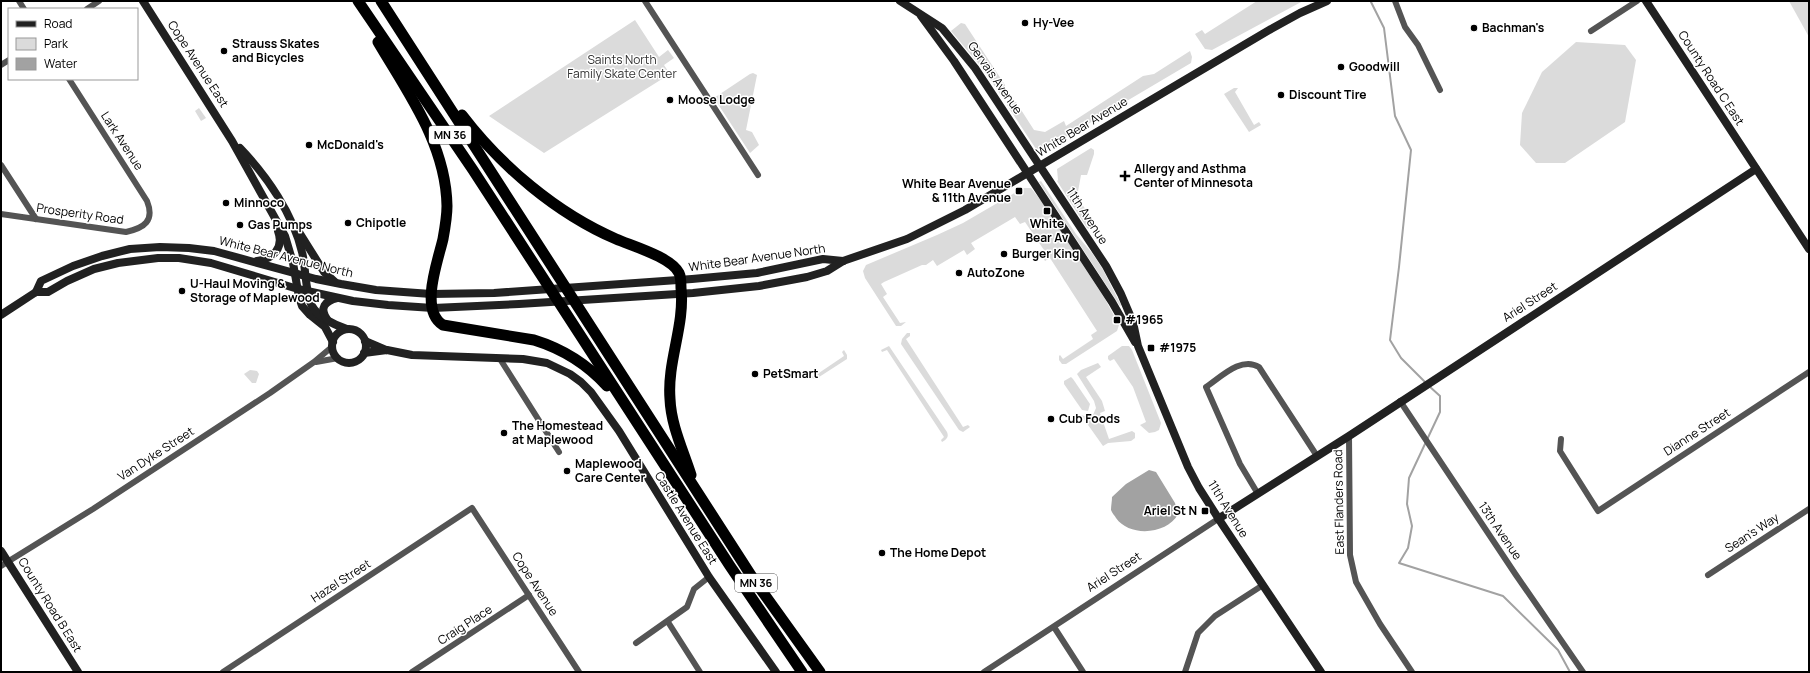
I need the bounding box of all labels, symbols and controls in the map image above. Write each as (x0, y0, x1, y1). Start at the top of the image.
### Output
legend (8, 8, 138, 80)
place label: Hy-Vee (1033, 14, 1074, 31)
text: Road (44, 15, 72, 32)
street label: Cope Avenue East (164, 17, 233, 111)
marker: Hy-Vee (1020, 18, 1030, 28)
place label: Bachman's (1482, 19, 1545, 36)
marker: Bachman's (1469, 23, 1479, 33)
street label: County Road C East (1674, 27, 1749, 129)
text: Park (44, 35, 69, 52)
place label: Strauss Skates and Bicycles (232, 35, 320, 66)
street label: Gervais Avenue (964, 38, 1027, 117)
marker: Strauss Skates and Bicycles (219, 46, 229, 56)
park label: Saints North Family Skate Center (567, 51, 677, 82)
text: Water (44, 55, 78, 72)
place label: Goodwill (1349, 58, 1400, 75)
marker: Goodwill (1336, 62, 1346, 72)
place label: Discount Tire (1289, 86, 1367, 103)
marker: Discount Tire (1276, 90, 1286, 100)
place label: Moose Lodge (678, 91, 755, 108)
street label: White Bear Avenue (1033, 93, 1131, 161)
marker: Moose Lodge (665, 95, 675, 105)
street label: Lark Avenue (97, 108, 148, 173)
road number: MN 36 (429, 126, 471, 144)
place label: McDonald's (317, 136, 384, 153)
marker: McDonald's (304, 140, 314, 150)
place label: Allergy and Asthma Center of Minnesota (1134, 160, 1253, 191)
marker: Allergy and Asthma Center of Minnesota (1119, 170, 1131, 182)
place label: White Bear Avenue & 11th Avenue (902, 175, 1011, 206)
street label: 11th Avenue (1063, 184, 1112, 248)
marker: White Bear Avenue & 11th Avenue (1014, 186, 1024, 196)
place label: Minnoco (234, 194, 284, 211)
marker: Minnoco (221, 198, 231, 208)
street label: Prosperity Road (35, 199, 125, 228)
marker: White Bear Av (1042, 206, 1052, 216)
place label: Chipotle (356, 214, 406, 231)
place label: White Bear Av (1026, 215, 1069, 246)
place label: Gas Pumps (248, 216, 313, 233)
marker: Chipotle (343, 218, 353, 228)
marker: Gas Pumps (235, 220, 245, 230)
street label: White Bear Avenue North (217, 232, 355, 281)
street label: White Bear Avenue North (687, 239, 826, 276)
place label: Burger King (1012, 245, 1079, 262)
marker: Burger King (999, 249, 1009, 259)
place label: AutoZone (967, 264, 1025, 281)
marker: AutoZone (954, 268, 964, 278)
place label: U-Haul Moving & Storage of Maplewood (190, 275, 320, 306)
street label: Ariel Street (1499, 277, 1561, 326)
marker: U-Haul Moving & Storage of Maplewood (177, 286, 187, 296)
place label: #1965 (1125, 311, 1163, 328)
marker: #1965 (1112, 315, 1122, 325)
place label: #1975 (1159, 339, 1196, 356)
marker: #1975 (1146, 343, 1156, 353)
place label: PetSmart (763, 365, 819, 382)
marker: PetSmart (750, 369, 760, 379)
street label: Dianne Street (1660, 404, 1734, 460)
place label: Cub Foods (1059, 410, 1120, 427)
marker: Cub Foods (1046, 414, 1056, 424)
place label: The Homestead at Maplewood (512, 417, 603, 448)
street label: Van Dyke Street (114, 422, 197, 485)
marker: The Homestead at Maplewood (499, 428, 509, 438)
street label: East Flanders Road (1329, 449, 1348, 555)
place label: Maplewood Care Center (575, 455, 646, 486)
marker: Maplewood Care Center (562, 466, 572, 476)
street label: Castle Avenue East (651, 468, 722, 568)
street label: 11th Avenue (1204, 477, 1253, 541)
street label: 13th Avenue (1475, 498, 1526, 563)
place label: Ariel St N (1144, 502, 1197, 519)
marker: Ariel St N (1200, 506, 1210, 516)
street label: Sean's Way (1721, 508, 1783, 556)
place label: The Home Depot (890, 544, 986, 561)
street label: Ariel Street (1083, 547, 1145, 596)
street label: Cope Avenue (508, 548, 563, 619)
marker: The Home Depot (877, 548, 887, 558)
street label: County Road B East (14, 554, 86, 655)
street label: Hazel Street (307, 555, 374, 606)
road number: MN 36 (735, 574, 777, 592)
street label: Craig Place (434, 601, 495, 649)

